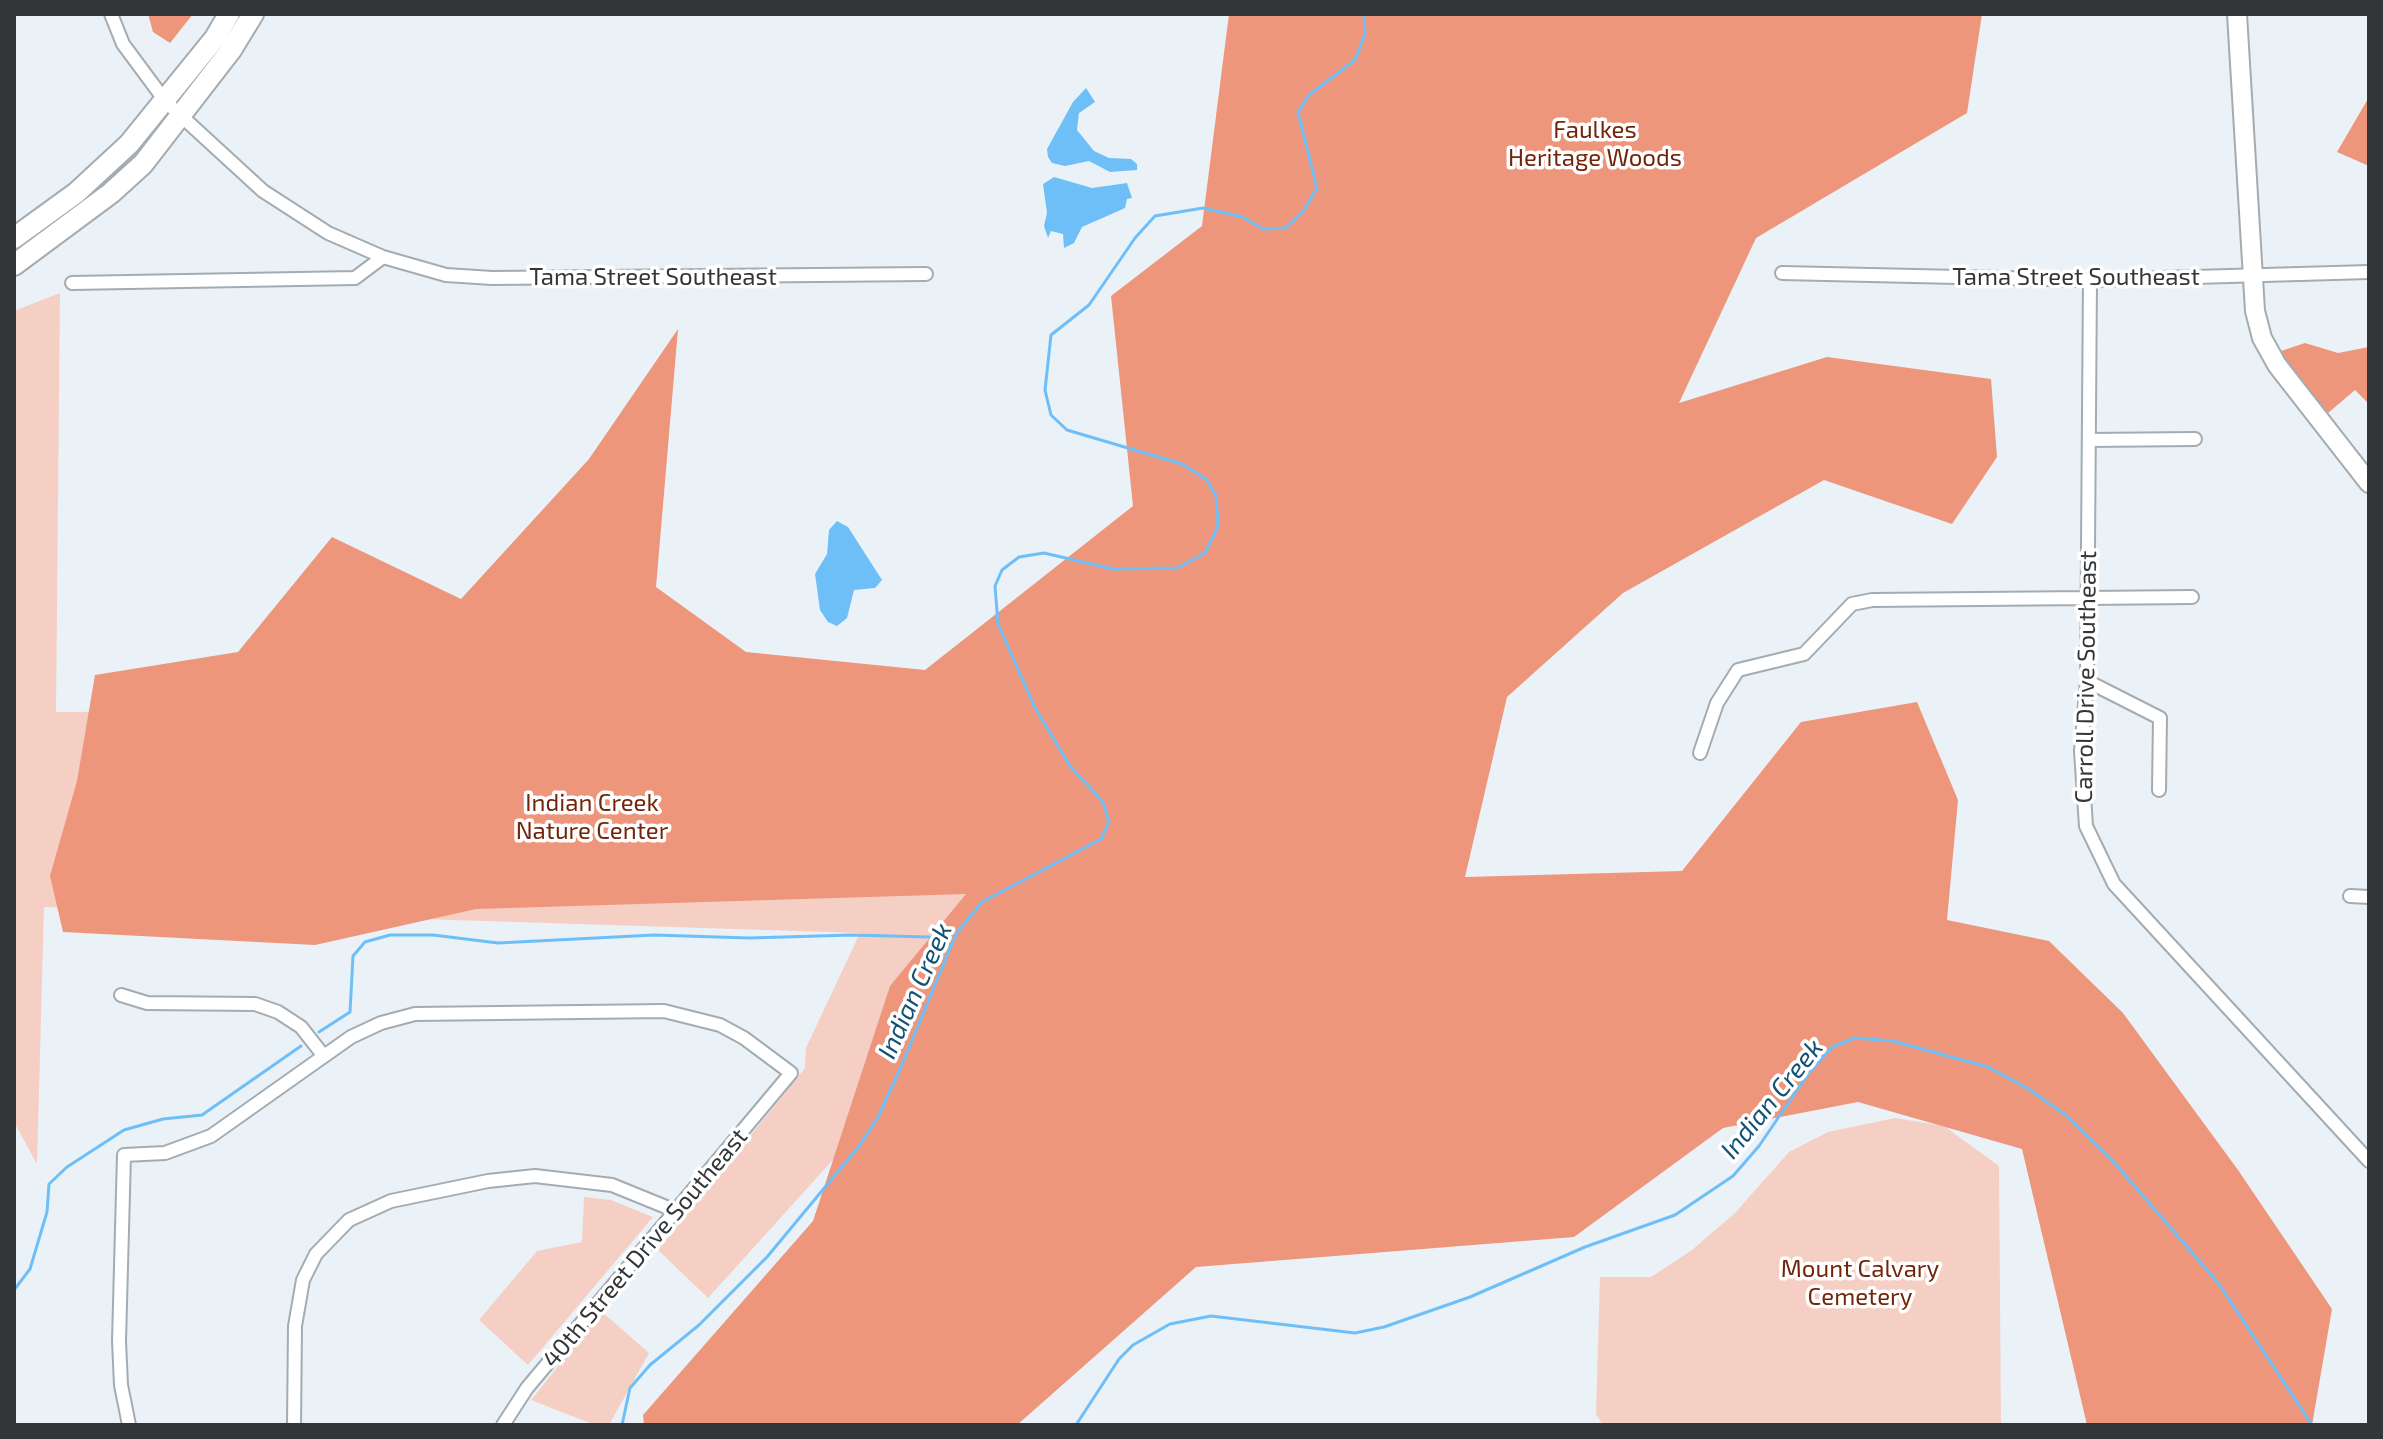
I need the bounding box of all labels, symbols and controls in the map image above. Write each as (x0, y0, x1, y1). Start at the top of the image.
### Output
park label: Faulkes Heritage Woods (1508, 116, 1682, 172)
street label: Tama Street Southeast (529, 263, 777, 291)
street label: Tama Street Southeast (1952, 263, 2200, 291)
street label: Carroll Drive Southeast (2069, 550, 2103, 804)
park label: Indian Creek Nature Center (516, 789, 668, 845)
water label: Indian Creek (871, 918, 959, 1064)
water label: Indian Creek (1714, 1033, 1830, 1165)
street label: 40th Street Drive Southeast (536, 1123, 754, 1373)
park label: Mount Calvary Cemetery (1781, 1255, 1939, 1311)

